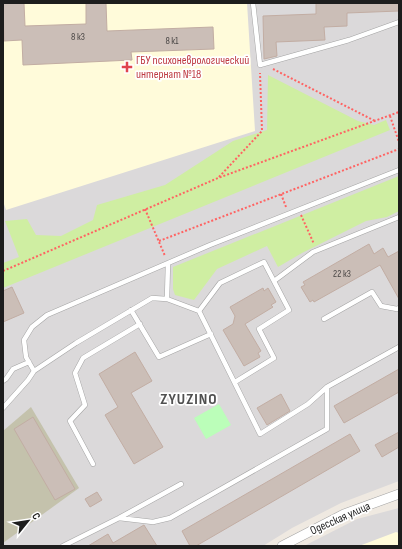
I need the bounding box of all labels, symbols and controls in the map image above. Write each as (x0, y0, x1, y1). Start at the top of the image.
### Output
house number: 8 к3 (71, 31, 85, 43)
house number: 8 к1 (165, 35, 179, 47)
place label: ГБУ психоневрологический интернат №18 (136, 53, 249, 82)
marker: ГБУ психоневрологический интернат №18 (121, 61, 133, 73)
house number: 22 к3 (333, 268, 351, 280)
district label: ZYUZINO (160, 390, 218, 409)
street label: Одесская улица (308, 498, 373, 538)
north arrow (8, 501, 48, 541)
text: С (29, 511, 43, 522)

